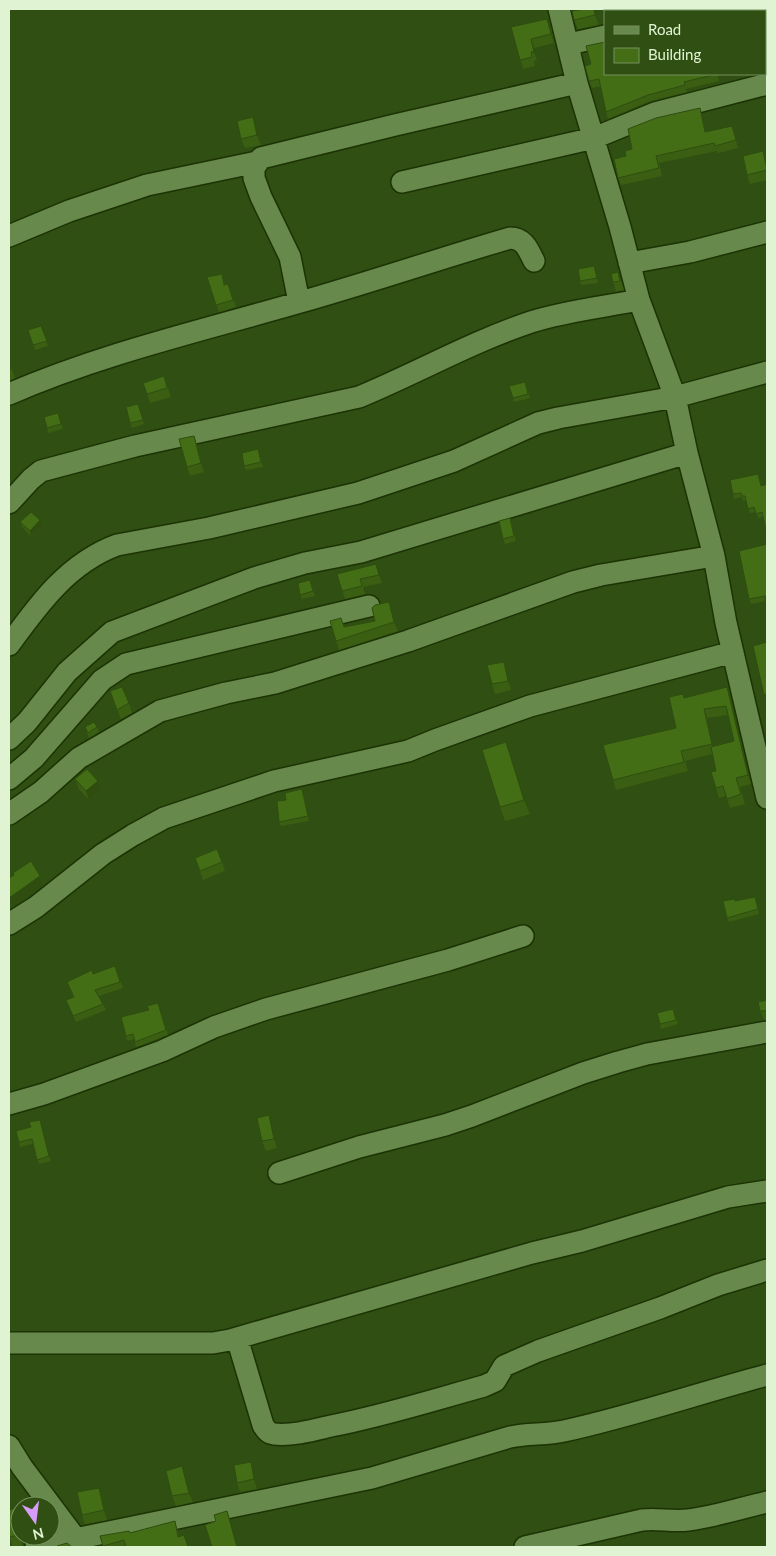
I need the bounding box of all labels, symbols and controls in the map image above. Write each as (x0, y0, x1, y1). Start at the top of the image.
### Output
legend (604, 10, 766, 75)
text: Road (648, 20, 681, 38)
text: Building (648, 45, 701, 63)
north arrow (10, 1496, 60, 1546)
text: N (31, 1525, 46, 1544)

